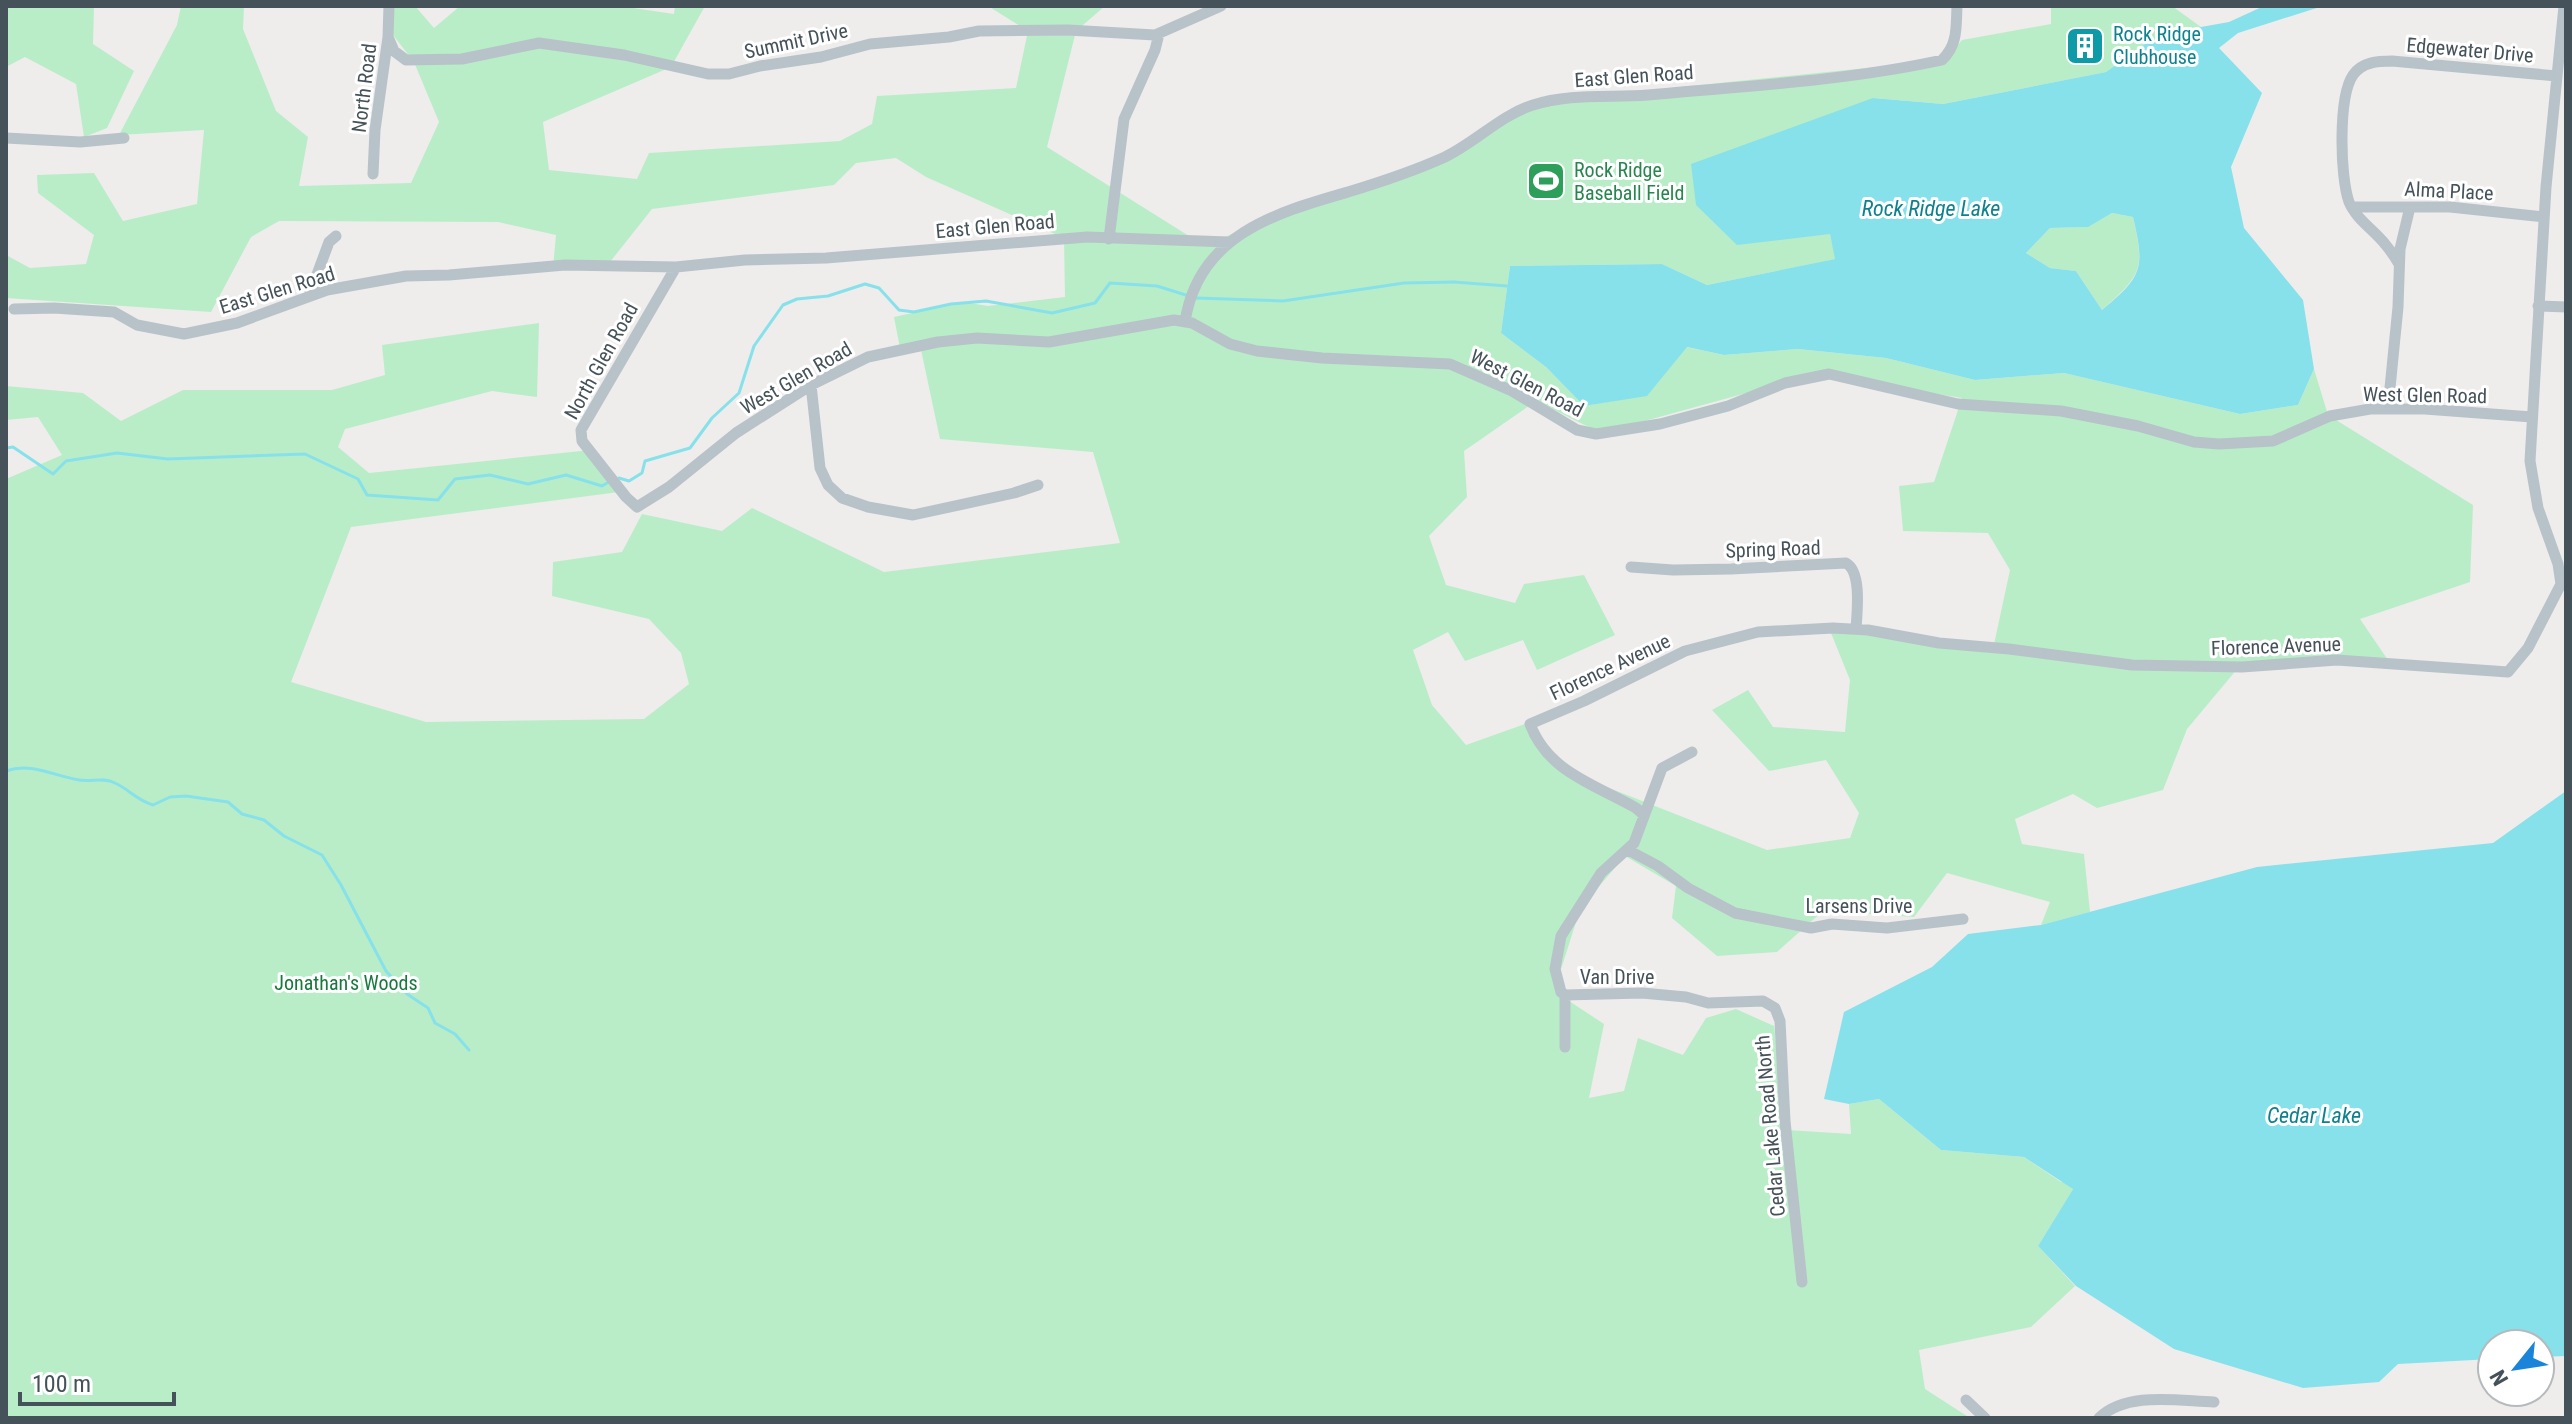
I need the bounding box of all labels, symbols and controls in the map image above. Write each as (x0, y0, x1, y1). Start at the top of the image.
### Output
street label: Summit Drive (742, 18, 850, 64)
place label: Rock Ridge Clubhouse (2113, 22, 2201, 69)
building icon: Rock Ridge Clubhouse (2064, 25, 2106, 67)
street label: Edgewater Drive (2406, 32, 2534, 68)
street label: North Road (347, 42, 381, 134)
street label: East Glen Road (1574, 60, 1694, 92)
place label: Rock Ridge Baseball Field (1574, 158, 1684, 205)
sports icon: Rock Ridge Baseball Field (1525, 160, 1567, 202)
street label: Alma Place (2404, 177, 2494, 205)
water label: Rock Ridge Lake (1862, 196, 2000, 221)
street label: East Glen Road (934, 209, 1056, 243)
street label: East Glen Road (216, 261, 338, 319)
street label: North Glen Road (559, 299, 643, 423)
street label: West Glen Road (736, 337, 856, 419)
street label: West Glen Road (1466, 344, 1588, 422)
street label: West Glen Road (2363, 382, 2487, 408)
street label: Spring Road (1725, 535, 1821, 563)
street label: Florence Avenue (1546, 629, 1674, 705)
street label: Florence Avenue (2211, 632, 2341, 660)
street label: Larsens Drive (1806, 894, 1912, 918)
street label: Van Drive (1580, 965, 1654, 989)
park label: Jonathan's Woods (274, 971, 418, 995)
street label: Cedar Lake Road North (1750, 1034, 1790, 1218)
water label: Cedar Lake (2267, 1103, 2361, 1128)
north arrow (2476, 1328, 2556, 1408)
scale bar (20, 1356, 174, 1406)
text: N (2485, 1366, 2513, 1390)
text: 100 m (32, 1370, 91, 1398)

